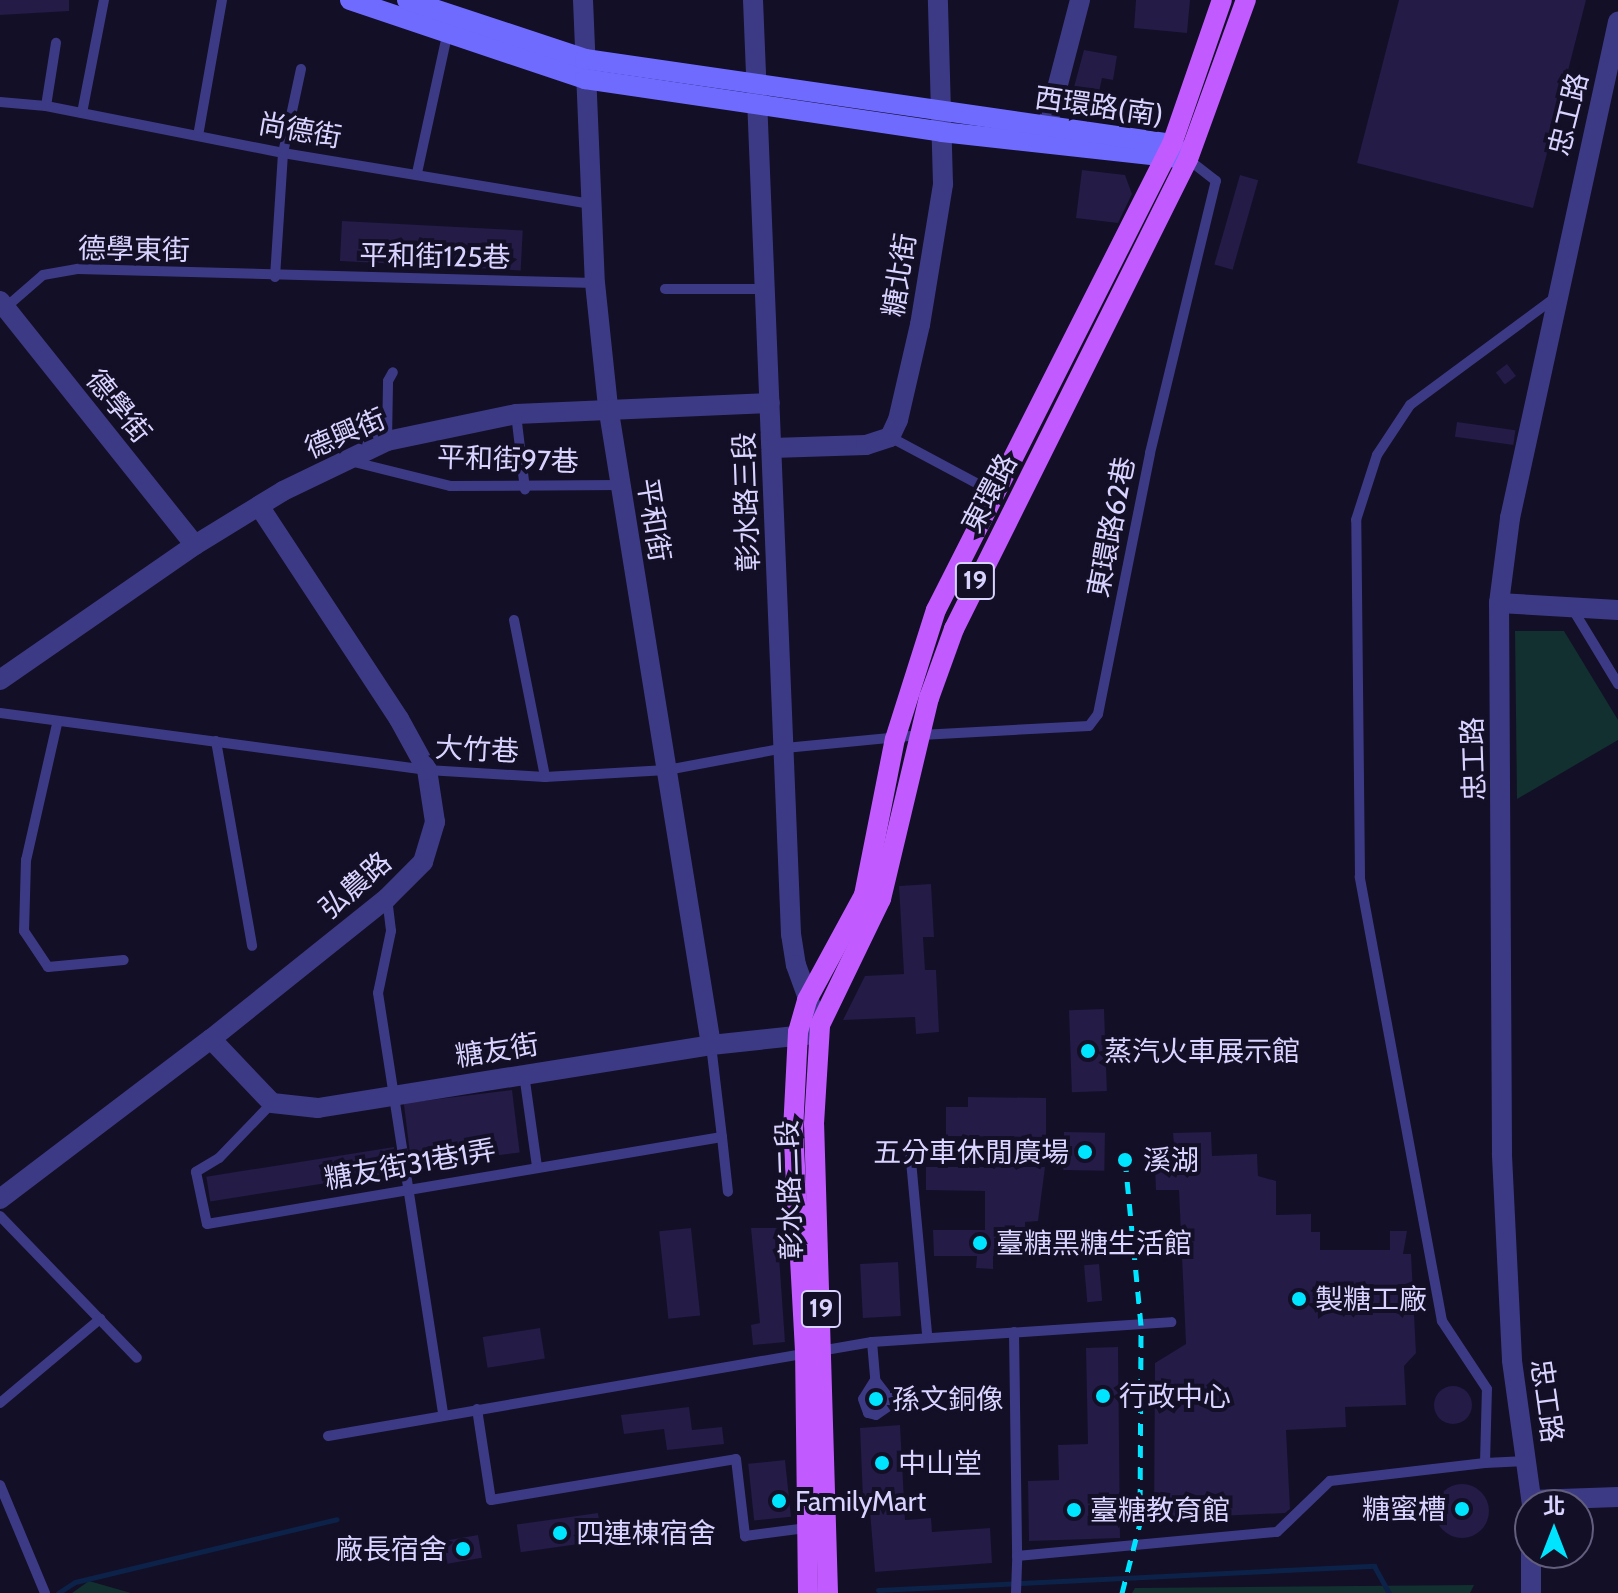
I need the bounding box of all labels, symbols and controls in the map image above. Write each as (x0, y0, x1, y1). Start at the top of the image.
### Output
street label: 忠工路 (1542, 69, 1594, 159)
street label: 西環路(南) (1033, 80, 1165, 132)
street label: 尚德街 (256, 106, 344, 154)
street label: 德學東街 (78, 231, 190, 267)
street label: 糖北街 (876, 231, 922, 319)
street label: 平和街125巷 (359, 238, 511, 274)
street label: 德學街 (80, 363, 158, 449)
street label: 德興街 (300, 401, 390, 465)
street label: 彰水路三段 (727, 431, 765, 573)
street label: 平和街97巷 (436, 440, 580, 478)
street label: 東環路 (954, 448, 1024, 538)
street label: 東環路62巷 (1081, 454, 1141, 600)
street label: 平和街 (631, 476, 677, 564)
road number: 19 (953, 559, 997, 603)
street label: 忠工路 (1455, 716, 1491, 802)
street label: 大竹巷 (434, 730, 520, 768)
street label: 弘農路 (312, 845, 398, 925)
street label: 糖友街 (453, 1027, 541, 1073)
place label: 蒸汽火車展示館 (1104, 1034, 1300, 1068)
marker: 蒸汽火車展示館 (1079, 1042, 1097, 1060)
street label: 彰水路二段 (770, 1119, 808, 1261)
street label: 糖友街31巷1弄 (322, 1132, 498, 1196)
place label: 五分車休閒廣場 (873, 1135, 1069, 1169)
marker: 五分車休閒廣場 (1076, 1143, 1094, 1161)
place label: 溪湖 (1143, 1143, 1199, 1177)
marker: 溪湖 (1114, 1149, 1136, 1171)
place label: 臺糖黑糖生活館 (996, 1226, 1192, 1260)
marker: 臺糖黑糖生活館 (971, 1234, 989, 1252)
place label: 製糖工廠 (1315, 1282, 1427, 1316)
road number: 19 (799, 1287, 843, 1331)
marker: 製糖工廠 (1290, 1290, 1308, 1308)
street label: 忠工路 (1525, 1357, 1569, 1445)
place label: 行政中心 (1119, 1379, 1231, 1413)
place label: 孫文銅像 (892, 1382, 1004, 1416)
marker: 行政中心 (1094, 1387, 1112, 1405)
marker: 孫文銅像 (867, 1390, 885, 1408)
place label: 中山堂 (898, 1446, 982, 1480)
marker: 中山堂 (873, 1454, 891, 1472)
place label: FamilyMart (795, 1484, 926, 1518)
north arrow (1514, 1489, 1594, 1569)
marker: FamilyMart (770, 1492, 788, 1510)
place label: 糖蜜槽 (1362, 1492, 1446, 1526)
place label: 臺糖教育館 (1090, 1493, 1230, 1527)
text: 北 (1543, 1493, 1565, 1520)
marker: 糖蜜槽 (1453, 1500, 1471, 1518)
marker: 臺糖教育館 (1065, 1501, 1083, 1519)
place label: 四連棟宿舍 (576, 1516, 716, 1550)
marker: 四連棟宿舍 (551, 1524, 569, 1542)
place label: 廠長宿舍 (335, 1532, 447, 1566)
marker: 廠長宿舍 (454, 1540, 472, 1558)

